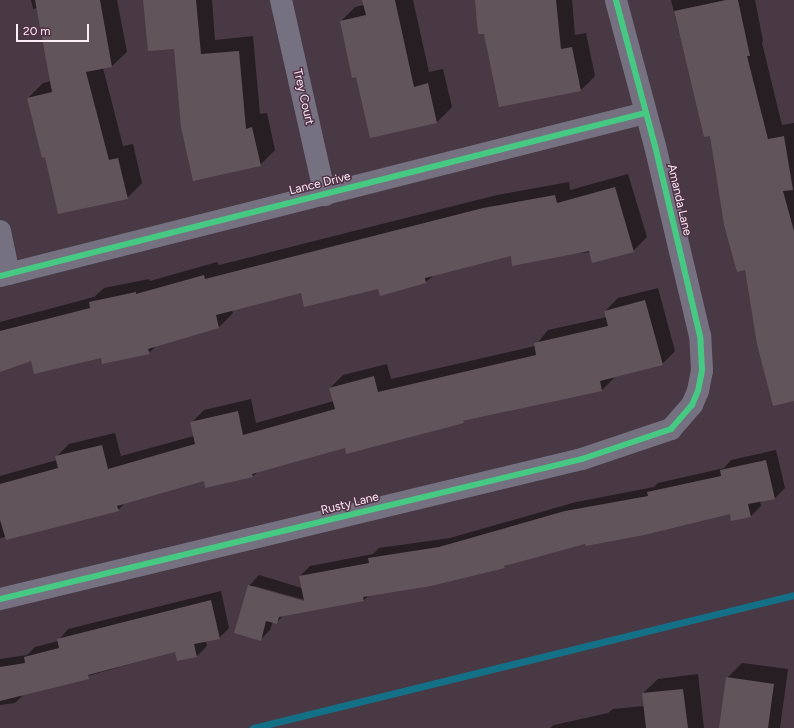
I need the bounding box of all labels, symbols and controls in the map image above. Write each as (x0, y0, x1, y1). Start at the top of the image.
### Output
scale bar (18, 16, 91, 42)
text: 20 m (23, 24, 51, 38)
street label: Trey Court (290, 68, 316, 126)
street label: Amanda Lane (664, 163, 694, 237)
street label: Lance Drive (288, 169, 352, 199)
street label: Rusty Lane (320, 490, 380, 518)

